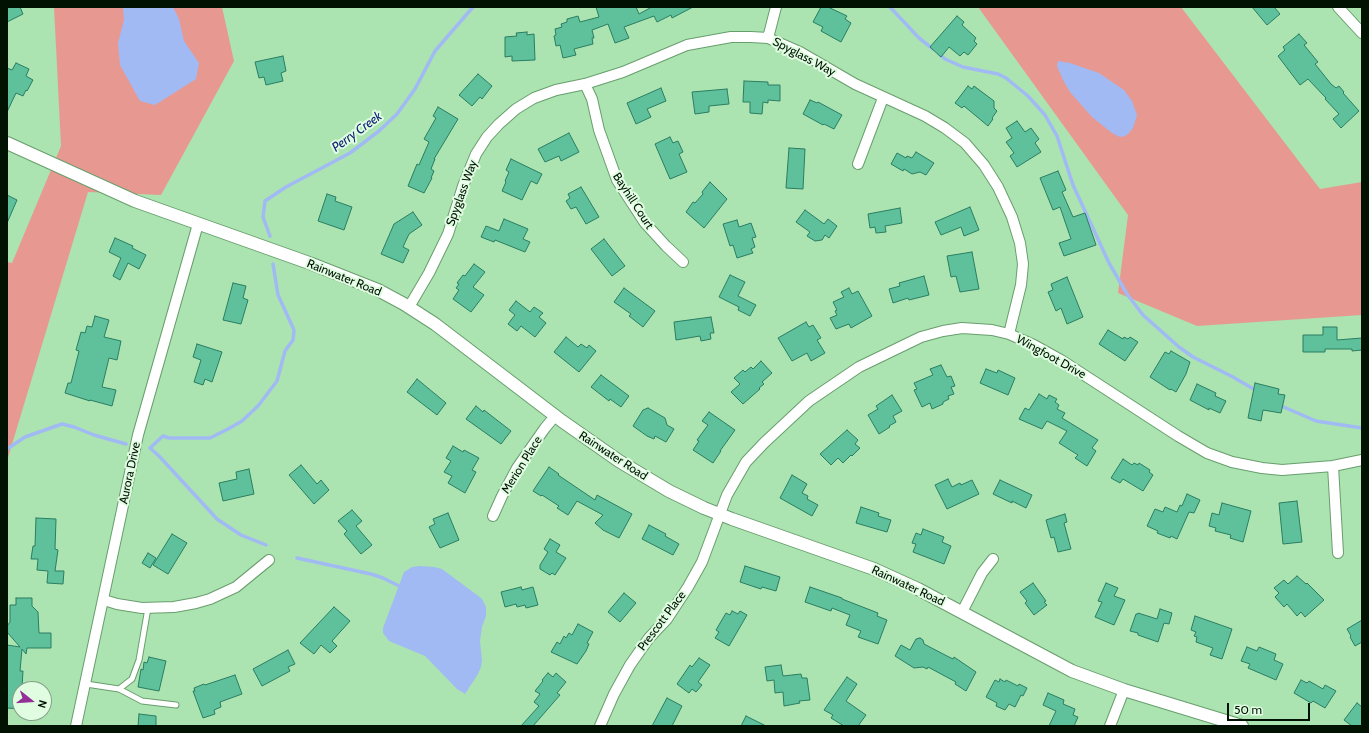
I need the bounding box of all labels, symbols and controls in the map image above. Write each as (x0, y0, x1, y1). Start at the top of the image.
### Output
street label: Spyglass Way (770, 34, 838, 80)
water label: Perry Creek (329, 109, 385, 155)
street label: Spyglass Way (443, 158, 481, 228)
street label: Bayhill Court (610, 170, 656, 232)
street label: Rainwater Road (305, 257, 383, 299)
street label: Wingfoot Drive (1014, 332, 1088, 382)
street label: Rainwater Road (576, 428, 650, 484)
street label: Merion Place (499, 434, 545, 496)
street label: Aurora Drive (116, 441, 144, 505)
street label: Rainwater Road (869, 563, 947, 609)
street label: Prescott Place (635, 588, 689, 654)
north arrow (12, 681, 52, 721)
scale bar (1229, 695, 1312, 721)
text: N (35, 698, 50, 710)
text: 50 m (1234, 702, 1262, 717)

